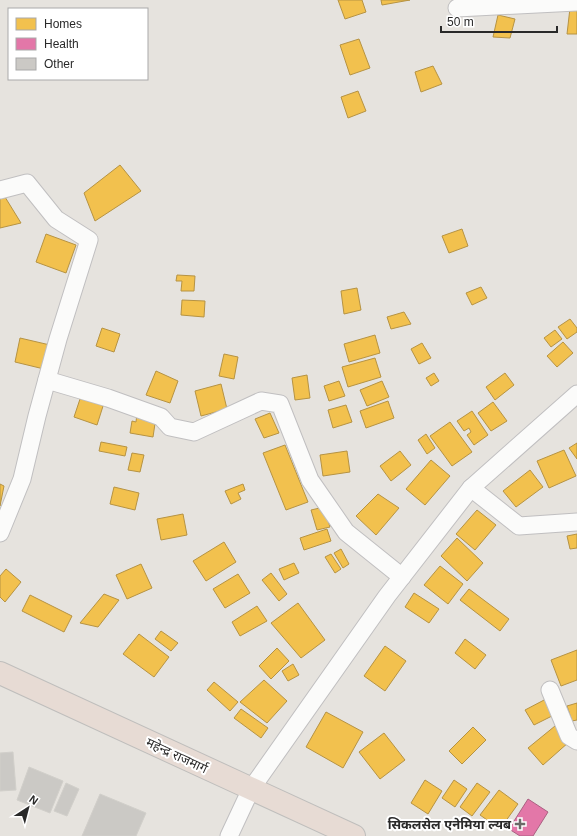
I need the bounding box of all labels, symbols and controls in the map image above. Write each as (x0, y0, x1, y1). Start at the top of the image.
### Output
legend (8, 8, 148, 80)
scale bar (441, 8, 557, 34)
text: 50 m (447, 15, 474, 29)
text: Homes (44, 17, 82, 31)
text: Health (44, 37, 79, 51)
text: Other (44, 57, 74, 71)
street label: महेन्द्र राजमार्ग (144, 735, 211, 777)
north arrow (8, 788, 48, 828)
text: N (27, 793, 41, 807)
place label: सिकलसेल एनेमिया ल्यब (388, 817, 512, 832)
marker: सिकलसेल एनेमिया ल्यब (514, 818, 526, 830)

